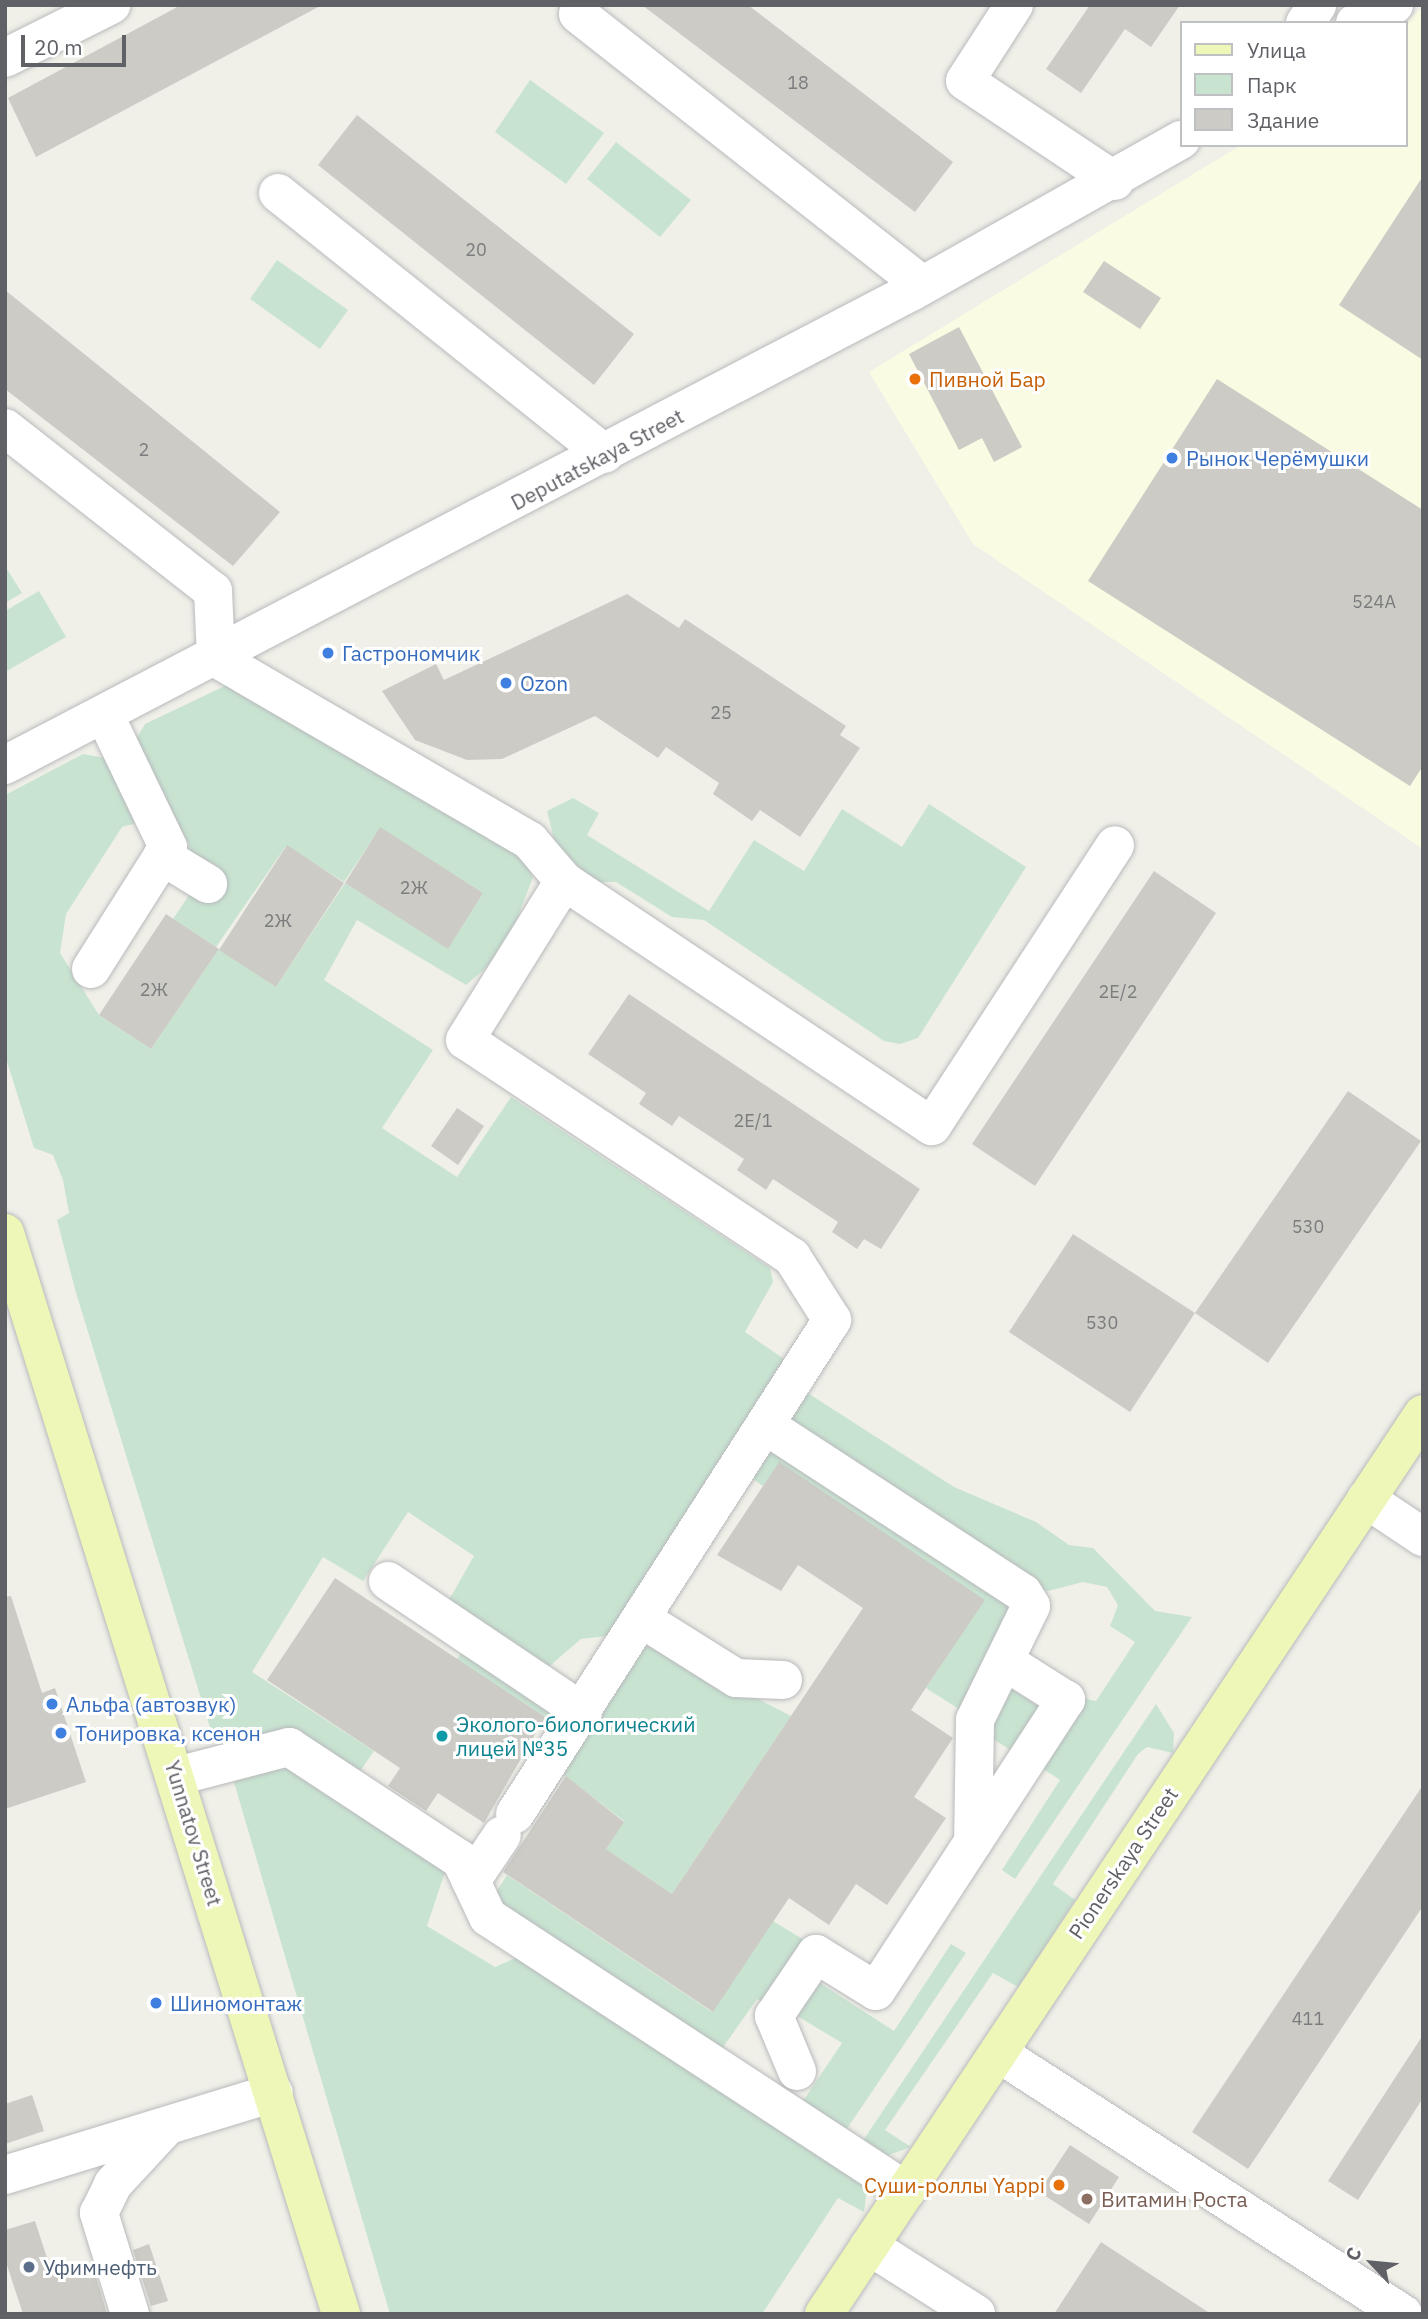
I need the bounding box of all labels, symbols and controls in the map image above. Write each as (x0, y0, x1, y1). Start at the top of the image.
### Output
scale bar (24, 21, 130, 65)
legend (1180, 21, 1407, 147)
text: 20 m (34, 33, 83, 61)
text: Улица (1247, 36, 1306, 64)
text: Парк (1247, 71, 1297, 99)
house number: 18 (787, 72, 809, 94)
text: Здание (1247, 106, 1319, 134)
house number: 20 (465, 239, 487, 261)
place label: Пивной Бар (929, 366, 1046, 392)
marker: Пивной Бар (907, 371, 923, 387)
street label: Deputatskaya Street (506, 403, 688, 515)
house number: 2 (139, 439, 149, 461)
place label: Рынок Черёмушки (1186, 445, 1369, 471)
marker: Рынок Черёмушки (1164, 450, 1180, 466)
house number: 524А (1352, 591, 1396, 613)
place label: Гастрономчик (342, 640, 480, 666)
marker: Гастрономчик (320, 645, 336, 661)
place label: Ozon (520, 670, 568, 696)
marker: Ozon (498, 675, 514, 691)
house number: 25 (710, 702, 732, 724)
house number: 2Ж (400, 877, 428, 899)
house number: 2Ж (264, 910, 292, 932)
house number: 2Ж (140, 979, 168, 1001)
house number: 2Е/2 (1099, 981, 1137, 1003)
house number: 2Е/1 (734, 1110, 772, 1132)
house number: 530 (1292, 1216, 1324, 1238)
house number: 530 (1086, 1312, 1118, 1334)
place label: Альфа (автозвук) (66, 1691, 237, 1717)
marker: Альфа (автозвук) (44, 1696, 60, 1712)
place label: Эколого-биологический лицей №35 (456, 1711, 696, 1761)
place label: Тонировка, ксенон (75, 1720, 261, 1746)
marker: Тонировка, ксенон (53, 1725, 69, 1741)
marker: Эколого-биологический лицей №35 (434, 1728, 450, 1744)
street label: Yunnatov Street (160, 1757, 228, 1909)
street label: Pionerskaya Street (1063, 1783, 1183, 1943)
place label: Шиномонтаж (170, 1990, 302, 2016)
marker: Шиномонтаж (148, 1995, 164, 2011)
house number: 411 (1292, 2008, 1324, 2030)
place label: Суши-роллы Yappi (864, 2172, 1045, 2198)
marker: Суши-роллы Yappi (1051, 2177, 1067, 2193)
place label: Витамин Роста (1101, 2186, 1248, 2212)
marker: Витамин Роста (1079, 2191, 1095, 2207)
north arrow (1337, 2228, 1407, 2298)
text: С (1340, 2243, 1367, 2265)
place label: Уфимнефть (43, 2254, 157, 2280)
marker: Уфимнефть (21, 2259, 37, 2275)

